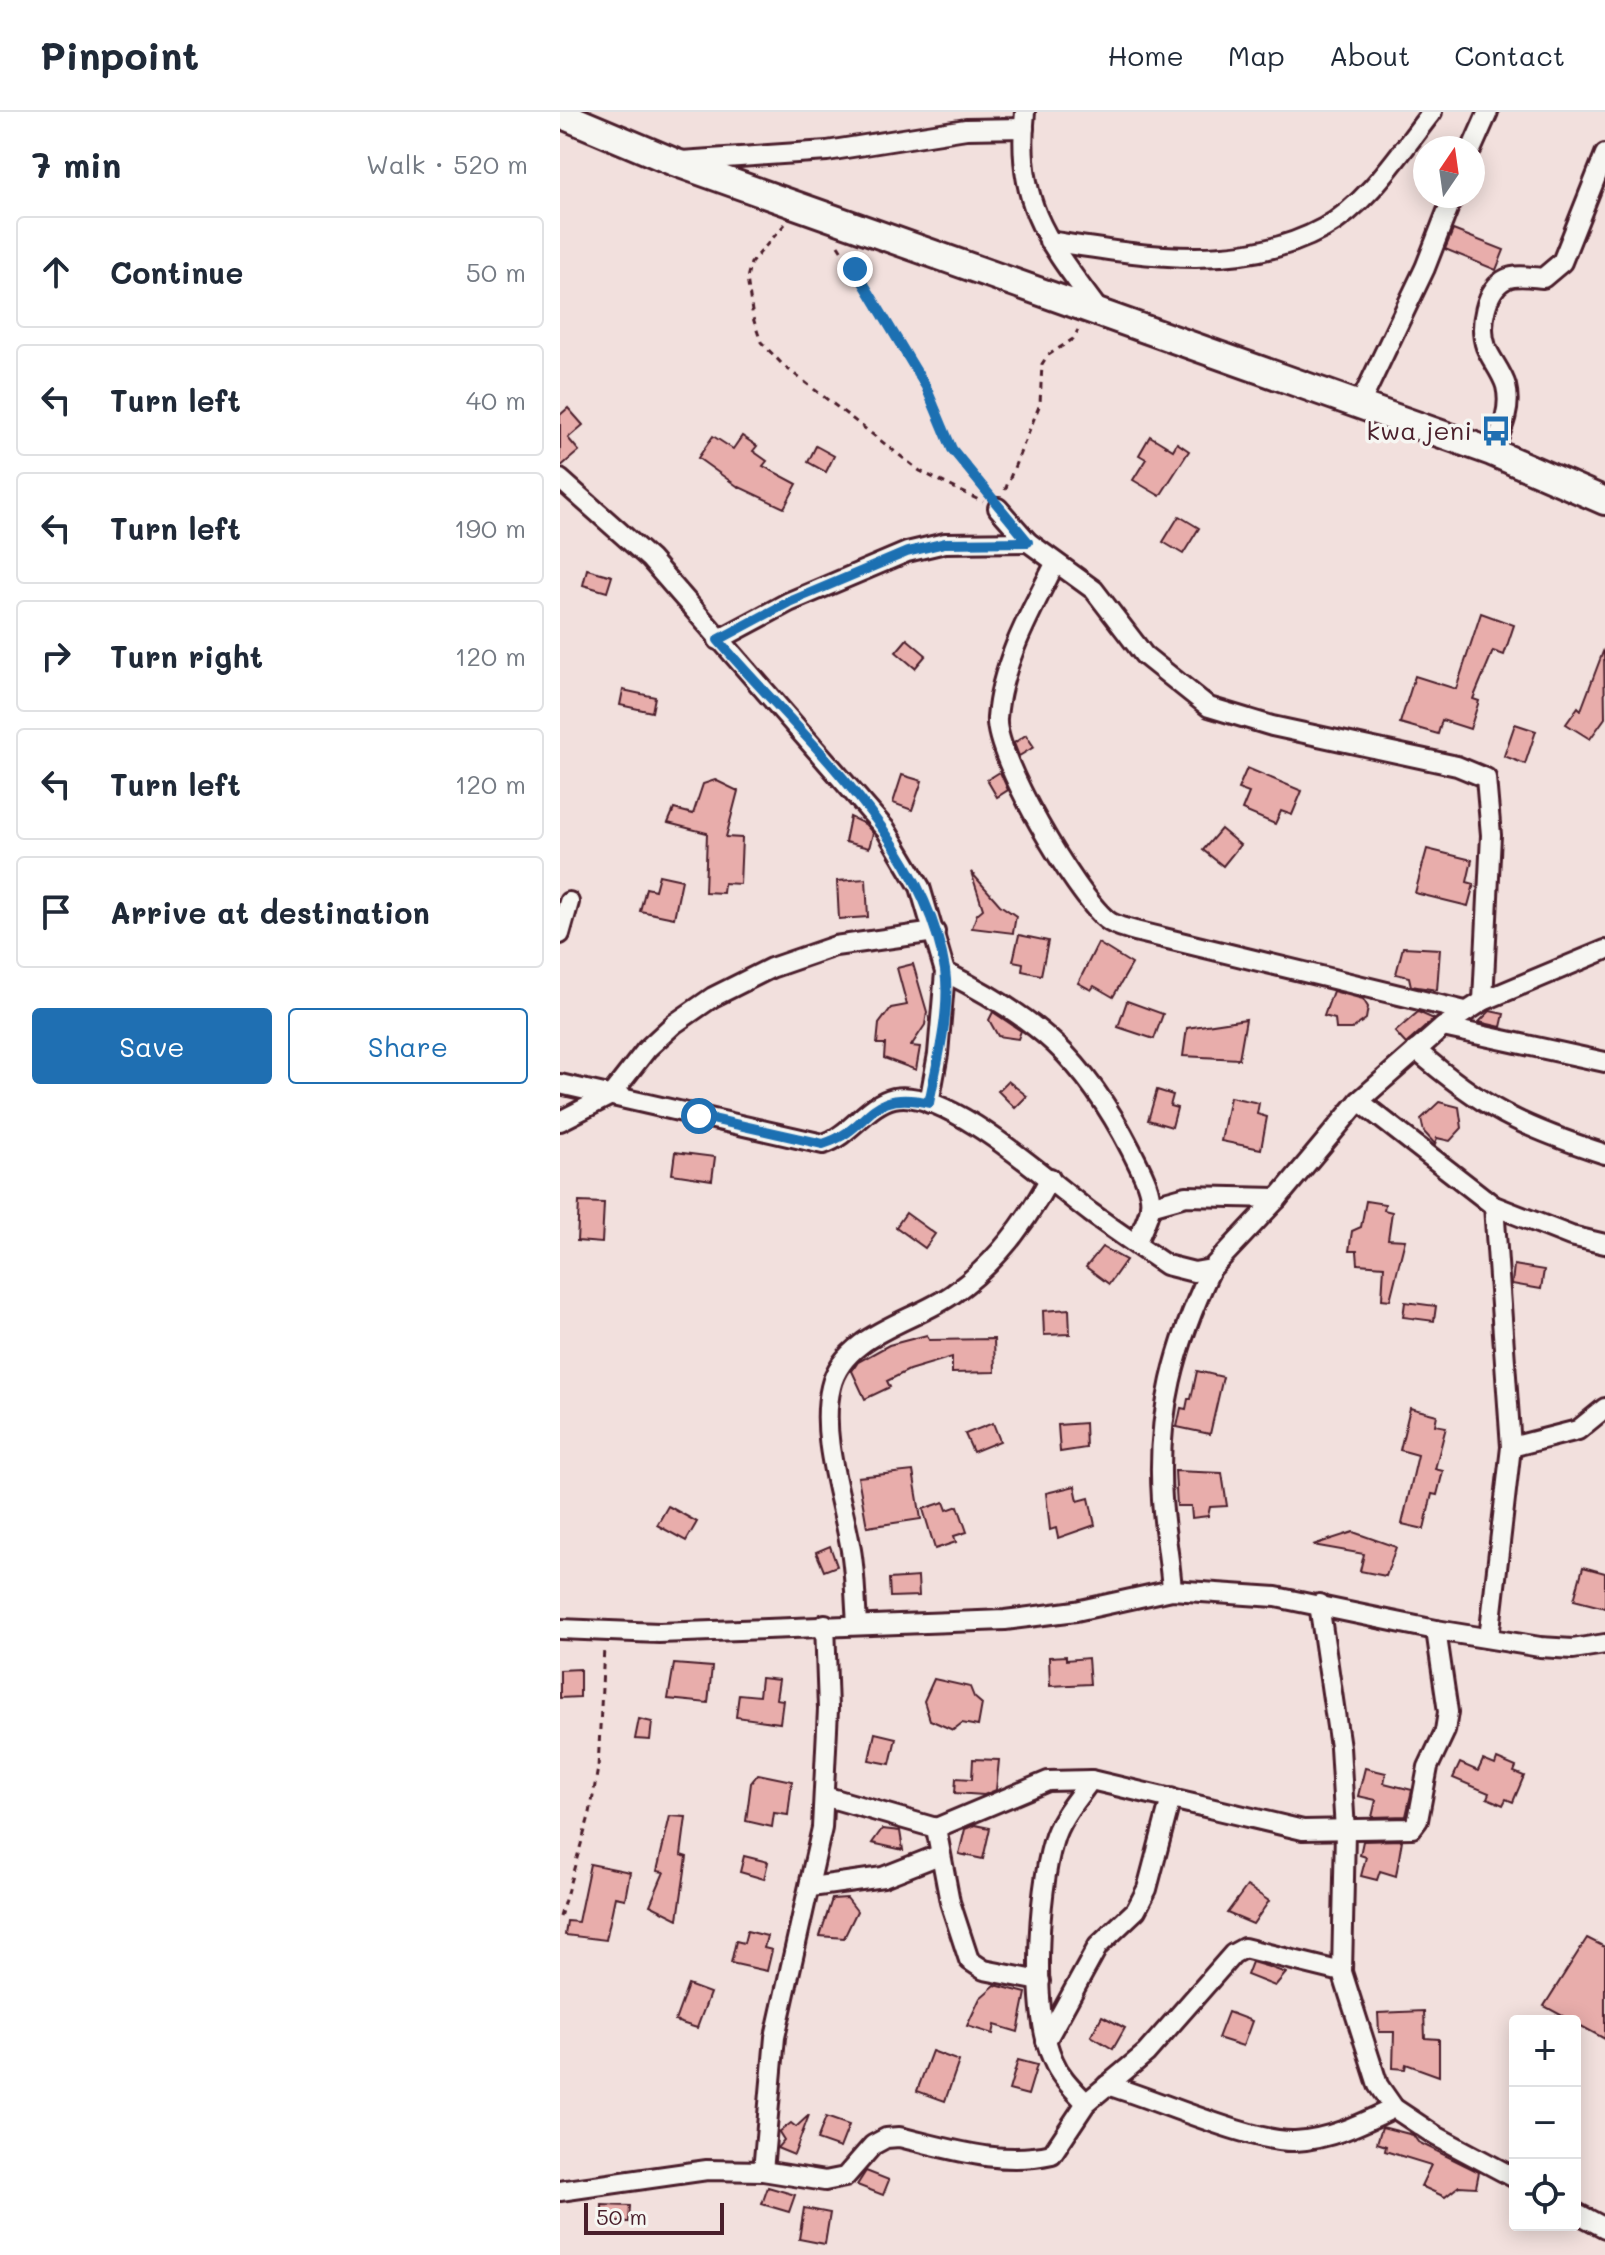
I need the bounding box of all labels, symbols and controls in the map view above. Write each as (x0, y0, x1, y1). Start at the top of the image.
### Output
text: Pinpoint (40, 30, 199, 80)
text: Home (1108, 37, 1184, 73)
text: Map (1228, 37, 1285, 73)
text: About (1329, 37, 1410, 73)
text: Contact (1454, 37, 1565, 73)
north arrow (1413, 136, 1485, 208)
text: 7 min (32, 142, 121, 187)
text: Walk · 520 m (366, 147, 528, 181)
icon: ahead (34, 250, 78, 294)
route end (837, 251, 873, 287)
text: Continue (110, 252, 243, 292)
text: 50 m (466, 255, 526, 289)
icon: left (34, 378, 78, 422)
text: Turn left (110, 380, 241, 420)
text: 40 m (466, 383, 526, 417)
place label: kwa jeni (1366, 413, 1472, 447)
bus stop icon: kwa jeni (1479, 414, 1513, 448)
icon: left (34, 506, 78, 550)
text: Turn left (110, 508, 241, 548)
text: 190 m (454, 511, 526, 545)
icon: right (34, 634, 78, 678)
text: Turn right (110, 636, 263, 676)
text: 120 m (455, 639, 526, 673)
icon: left (34, 762, 78, 806)
text: Turn left (110, 764, 241, 804)
text: 120 m (455, 767, 526, 801)
icon: arrive (34, 890, 78, 934)
text: Arrive at destination (110, 892, 430, 932)
button: Save (32, 1008, 272, 1084)
button: Share (288, 1008, 528, 1084)
route start (681, 1098, 717, 1134)
map controls (1509, 2015, 1581, 2231)
button: + (1509, 2015, 1581, 2087)
button: − (1509, 2087, 1581, 2159)
button: locate (1509, 2159, 1581, 2231)
scale bar (584, 2199, 724, 2235)
text: 50 m (596, 2202, 647, 2231)

